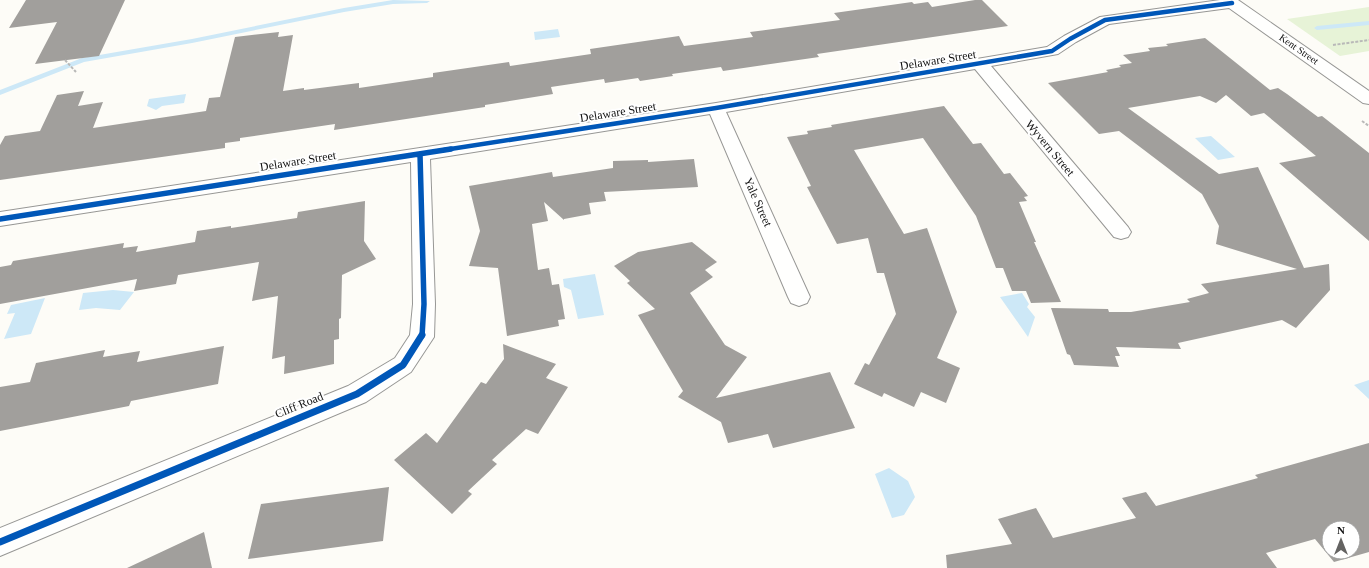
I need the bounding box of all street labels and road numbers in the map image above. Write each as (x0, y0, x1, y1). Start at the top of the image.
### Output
street label: Kent Street (1277, 32, 1321, 67)
street label: Delaware Street (899, 47, 978, 73)
street label: Delaware Street (579, 99, 658, 125)
street label: Wyvern Street (1022, 117, 1078, 179)
street label: Delaware Street (259, 148, 338, 174)
street label: Yale Street (741, 175, 775, 229)
street label: Cliff Road (273, 389, 325, 421)

